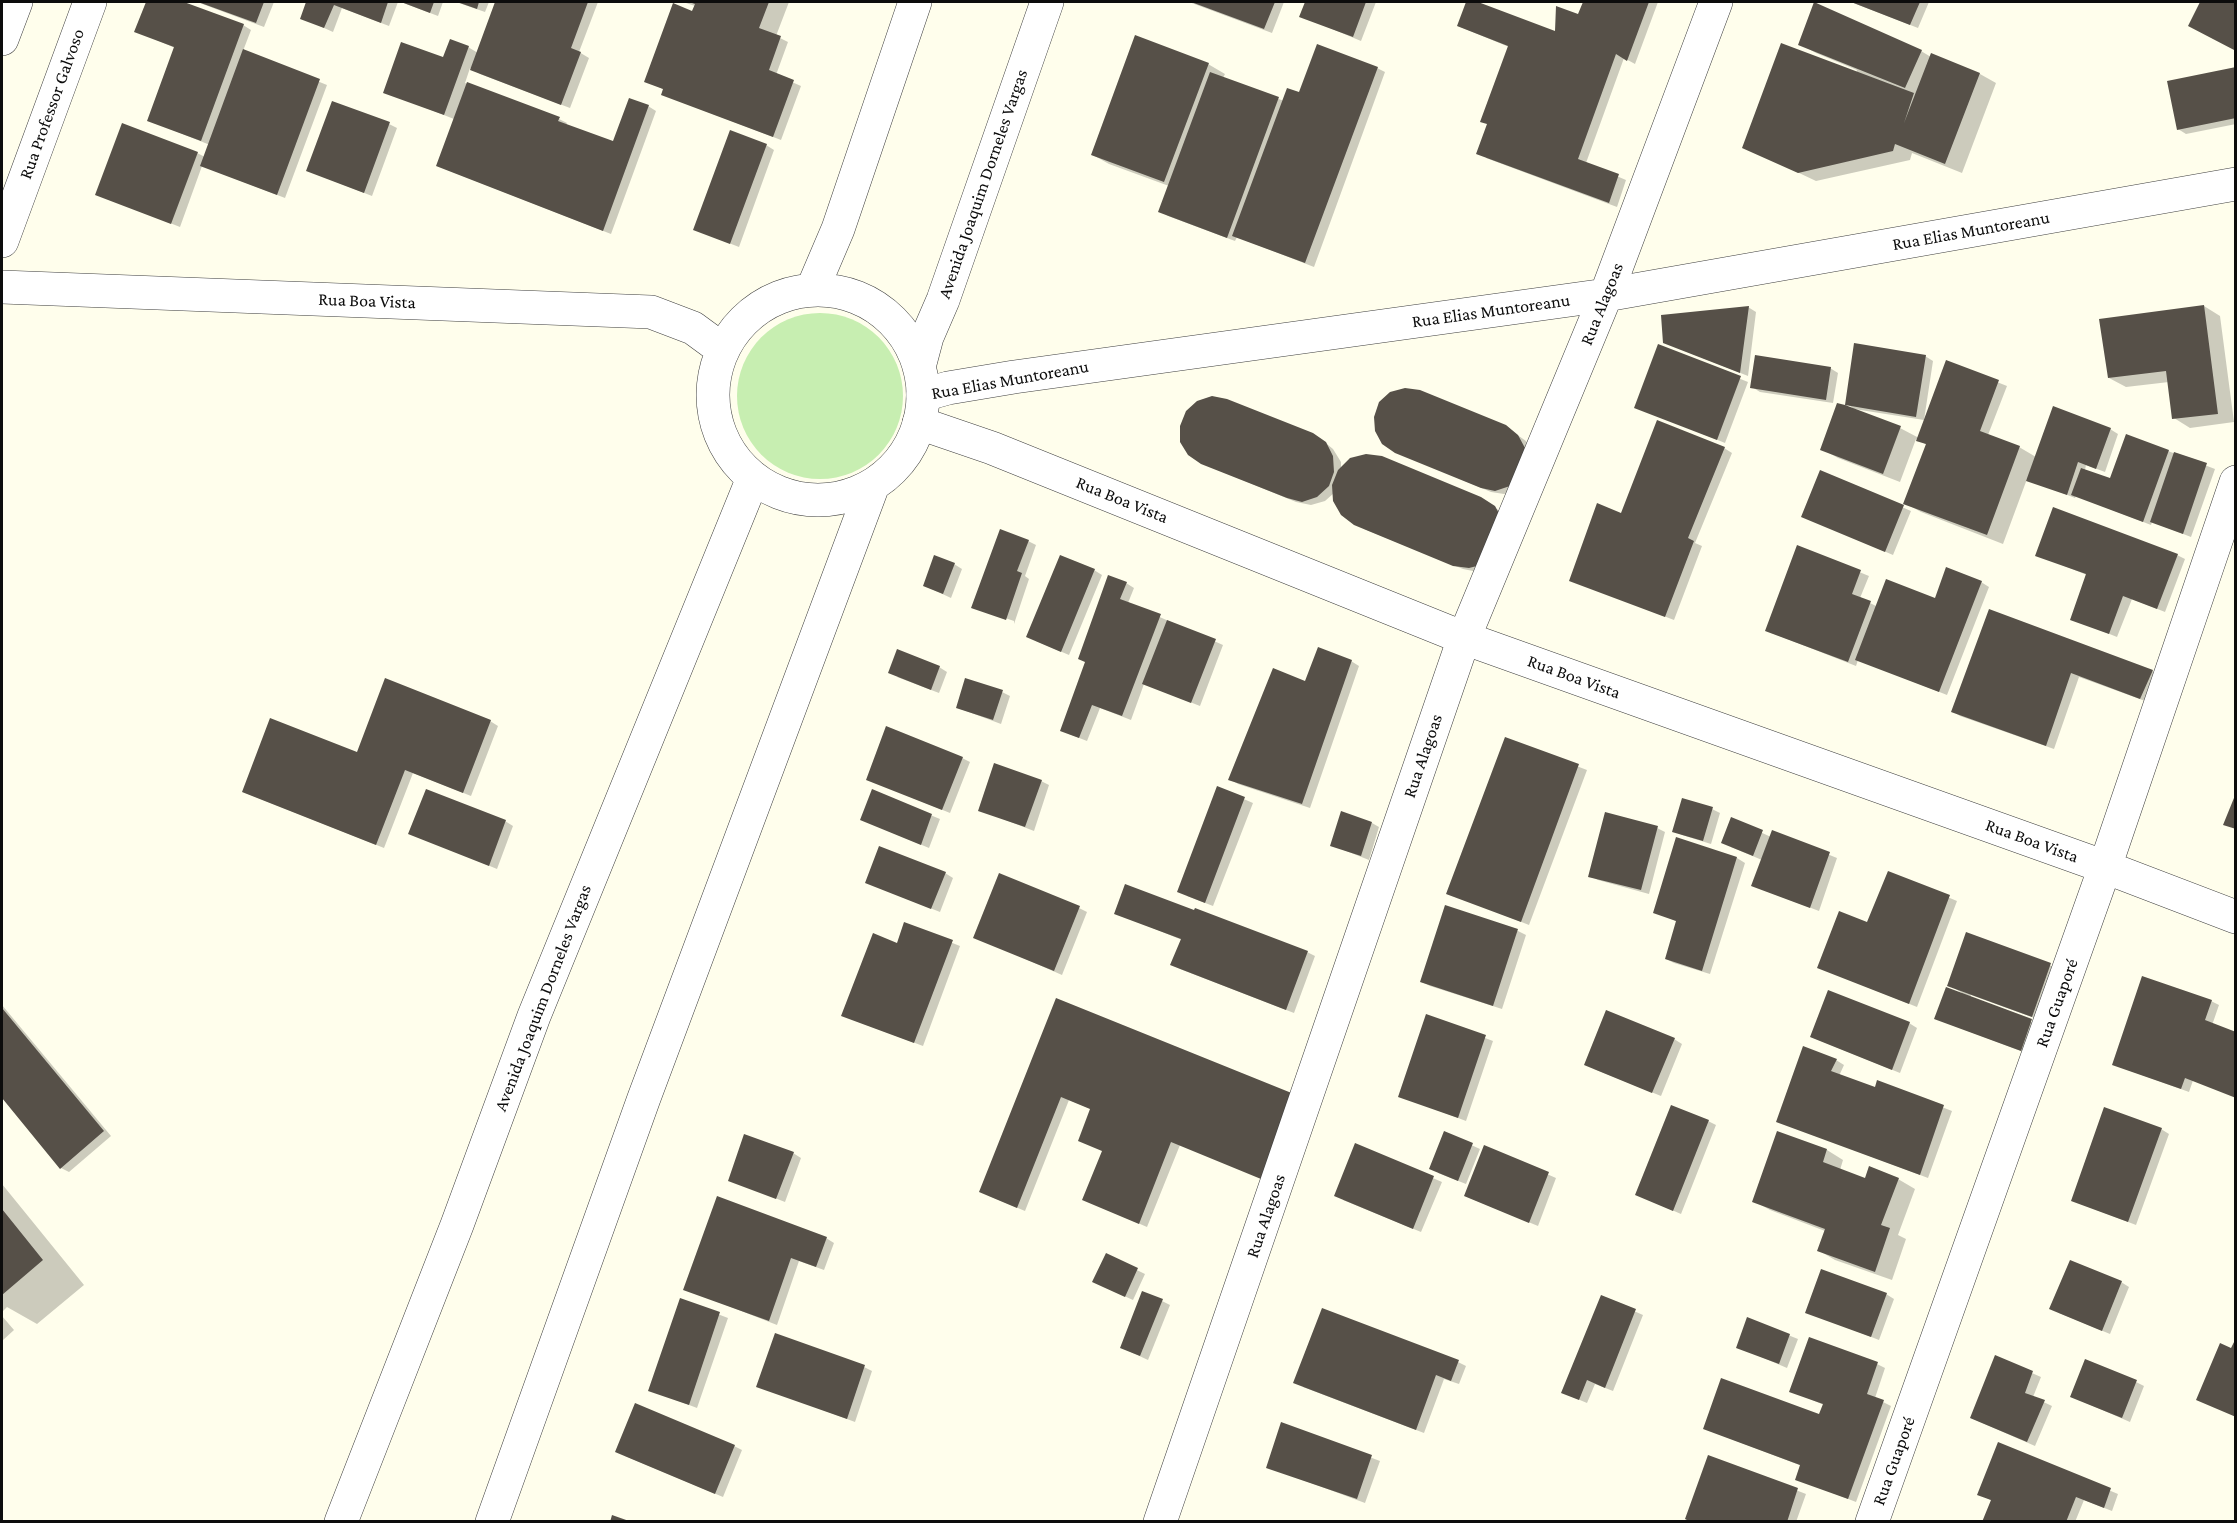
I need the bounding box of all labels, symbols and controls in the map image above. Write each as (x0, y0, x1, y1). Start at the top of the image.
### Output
street label: Rua Professor Galvoso (15, 26, 89, 182)
street label: Avenida Joaquim Dorneles Vargas (934, 66, 1032, 302)
street label: Rua Elias Muntoreanu (1891, 207, 2051, 255)
street label: Rua Alagoas (1576, 260, 1628, 348)
street label: Rua Boa Vista (318, 289, 416, 313)
street label: Rua Elias Muntoreanu (1411, 289, 1571, 333)
street label: Rua Elias Muntoreanu (930, 356, 1090, 404)
street label: Rua Boa Vista (1073, 472, 1171, 528)
street label: Rua Boa Vista (1525, 650, 1623, 704)
street label: Rua Alagoas (1399, 711, 1447, 801)
street label: Rua Boa Vista (1983, 814, 2081, 868)
street label: Avenida Joaquim Dorneles Vargas (490, 882, 596, 1114)
street label: Rua Guaporé (2031, 956, 2083, 1050)
street label: Rua Alagoas (1242, 1171, 1290, 1261)
street label: Rua Guaporé (1868, 1414, 1920, 1508)

